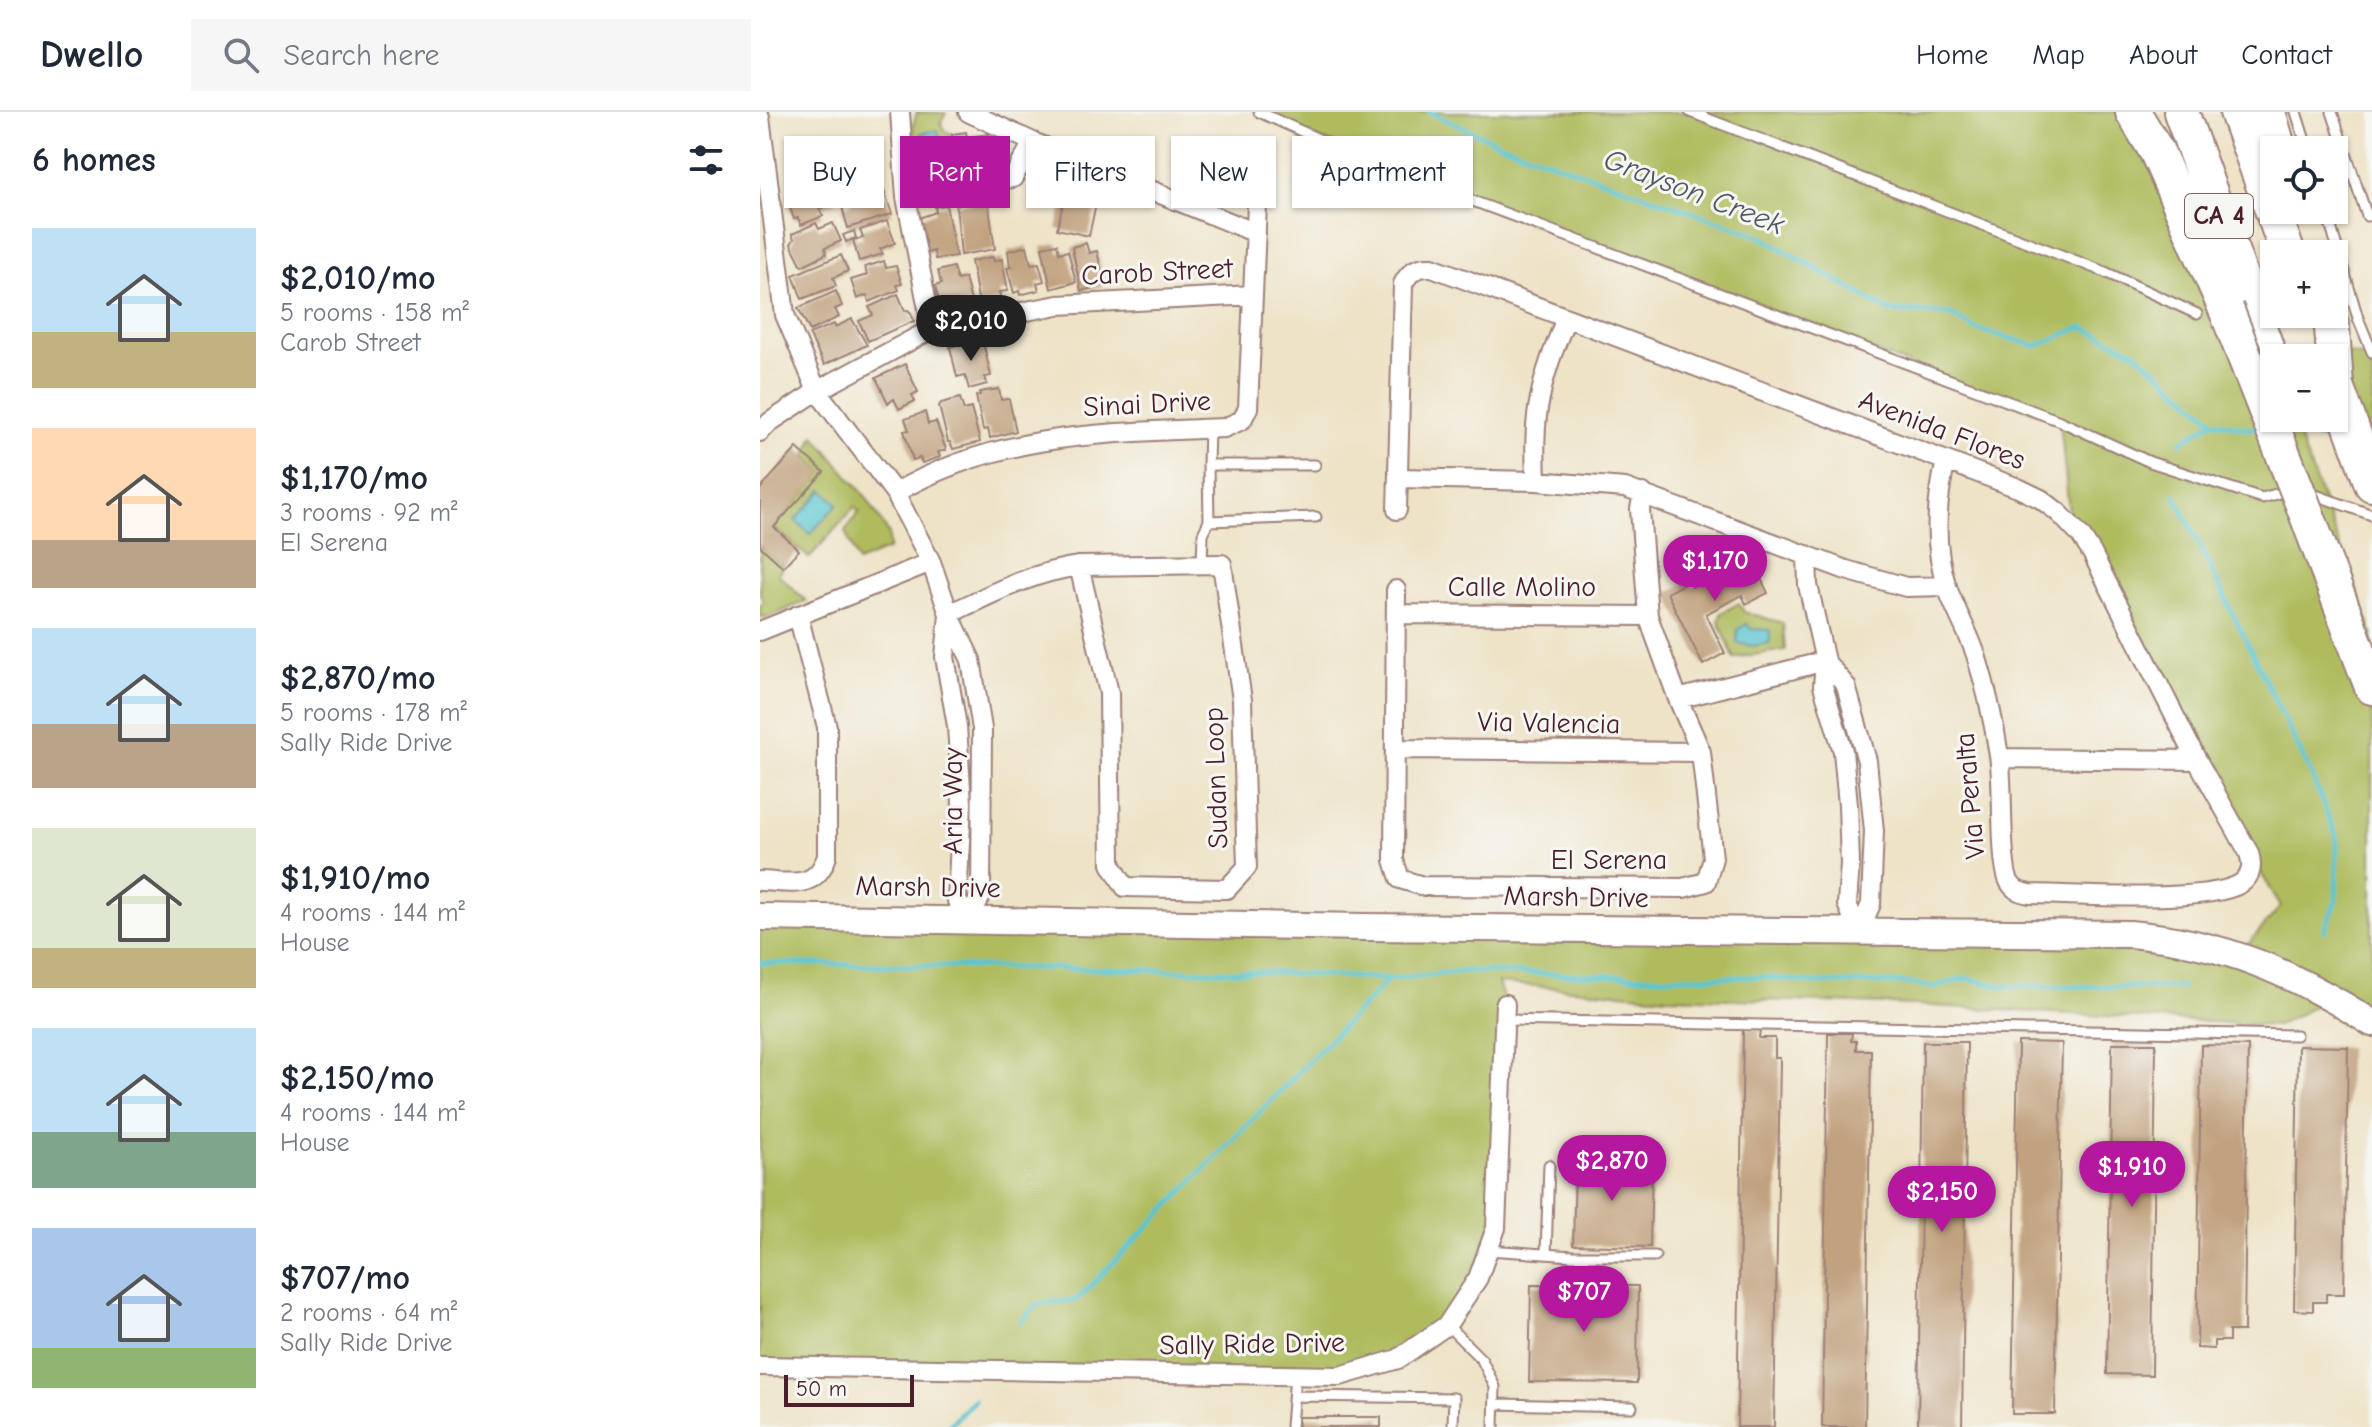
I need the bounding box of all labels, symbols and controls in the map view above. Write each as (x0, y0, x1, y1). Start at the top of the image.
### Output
search box (191, 19, 751, 91)
text: Dwello (40, 33, 143, 77)
icon: search (219, 33, 263, 77)
text: Search here (283, 38, 440, 73)
text: Home (1916, 39, 1988, 71)
text: Map (2032, 39, 2085, 71)
text: About (2129, 39, 2197, 71)
text: Contact (2241, 39, 2332, 71)
chip: Buy (784, 136, 884, 208)
chip: Rent (900, 136, 1010, 208)
chip: Filters (1026, 136, 1155, 208)
chip: New (1171, 136, 1276, 208)
chip: Apartment (1292, 136, 1473, 208)
map controls (2260, 136, 2348, 432)
button: locate (2260, 136, 2348, 224)
icon: filters (684, 138, 728, 182)
text: 6 homes (32, 140, 156, 180)
water label: Grayson Creek (1599, 142, 1790, 243)
road number: CA 4 (2185, 194, 2253, 238)
button: + (2260, 240, 2348, 328)
street label: Carob Street (1080, 252, 1234, 292)
text: $2,010/mo (280, 258, 436, 298)
icon: home (96, 260, 192, 356)
pin: $2,010 (906, 295, 1036, 363)
text: 5 rooms · 158 m² (280, 298, 469, 328)
text: $2,010 (934, 306, 1008, 336)
text: Carob Street (280, 328, 421, 358)
button: − (2260, 344, 2348, 432)
street label: Avenida Flores (1854, 384, 2030, 476)
street label: Sinai Drive (1082, 385, 1212, 423)
text: $1,170/mo (280, 458, 428, 498)
icon: home (96, 460, 192, 556)
text: 3 rooms · 92 m² (280, 498, 458, 528)
text: El Serena (280, 528, 388, 558)
pin: $1,170 (1650, 535, 1780, 603)
text: $1,170 (1681, 546, 1749, 576)
street label: Calle Molino (1448, 571, 1596, 603)
text: $2,870/mo (280, 658, 436, 698)
icon: home (96, 660, 192, 756)
text: 5 rooms · 178 m² (280, 698, 467, 728)
street label: Via Valencia (1477, 706, 1621, 740)
street label: Sudan Loop (1198, 707, 1234, 849)
text: Sally Ride Drive (280, 728, 452, 758)
street label: Via Peralta (1949, 732, 1991, 860)
street label: Aria Way (937, 747, 969, 854)
street label: El Serena (1551, 844, 1667, 876)
text: $1,910/mo (280, 858, 430, 898)
icon: home (96, 860, 192, 956)
street label: Marsh Drive (855, 870, 1001, 904)
street label: Marsh Drive (1503, 880, 1649, 914)
text: 4 rooms · 144 m² (280, 898, 465, 928)
text: House (280, 928, 350, 958)
text: $2,150/mo (280, 1058, 434, 1098)
icon: home (96, 1060, 192, 1156)
text: 4 rooms · 144 m² (280, 1098, 465, 1128)
text: House (280, 1128, 350, 1158)
pin: $2,870 (1547, 1135, 1677, 1203)
pin: $1,910 (2067, 1141, 2197, 1209)
text: $2,870 (1575, 1146, 1649, 1176)
text: $1,910 (2097, 1152, 2167, 1182)
pin: $2,150 (1877, 1166, 2007, 1234)
text: $2,150 (1906, 1177, 1978, 1207)
text: $707/mo (280, 1258, 410, 1298)
icon: home (96, 1260, 192, 1356)
pin: $707 (1537, 1266, 1631, 1334)
text: $707 (1557, 1277, 1611, 1307)
text: 2 rooms · 64 m² (280, 1298, 457, 1328)
street label: Sally Ride Drive (1159, 1326, 1345, 1362)
text: Sally Ride Drive (280, 1328, 452, 1358)
scale bar (784, 1371, 914, 1407)
text: 50 m (796, 1376, 847, 1402)

